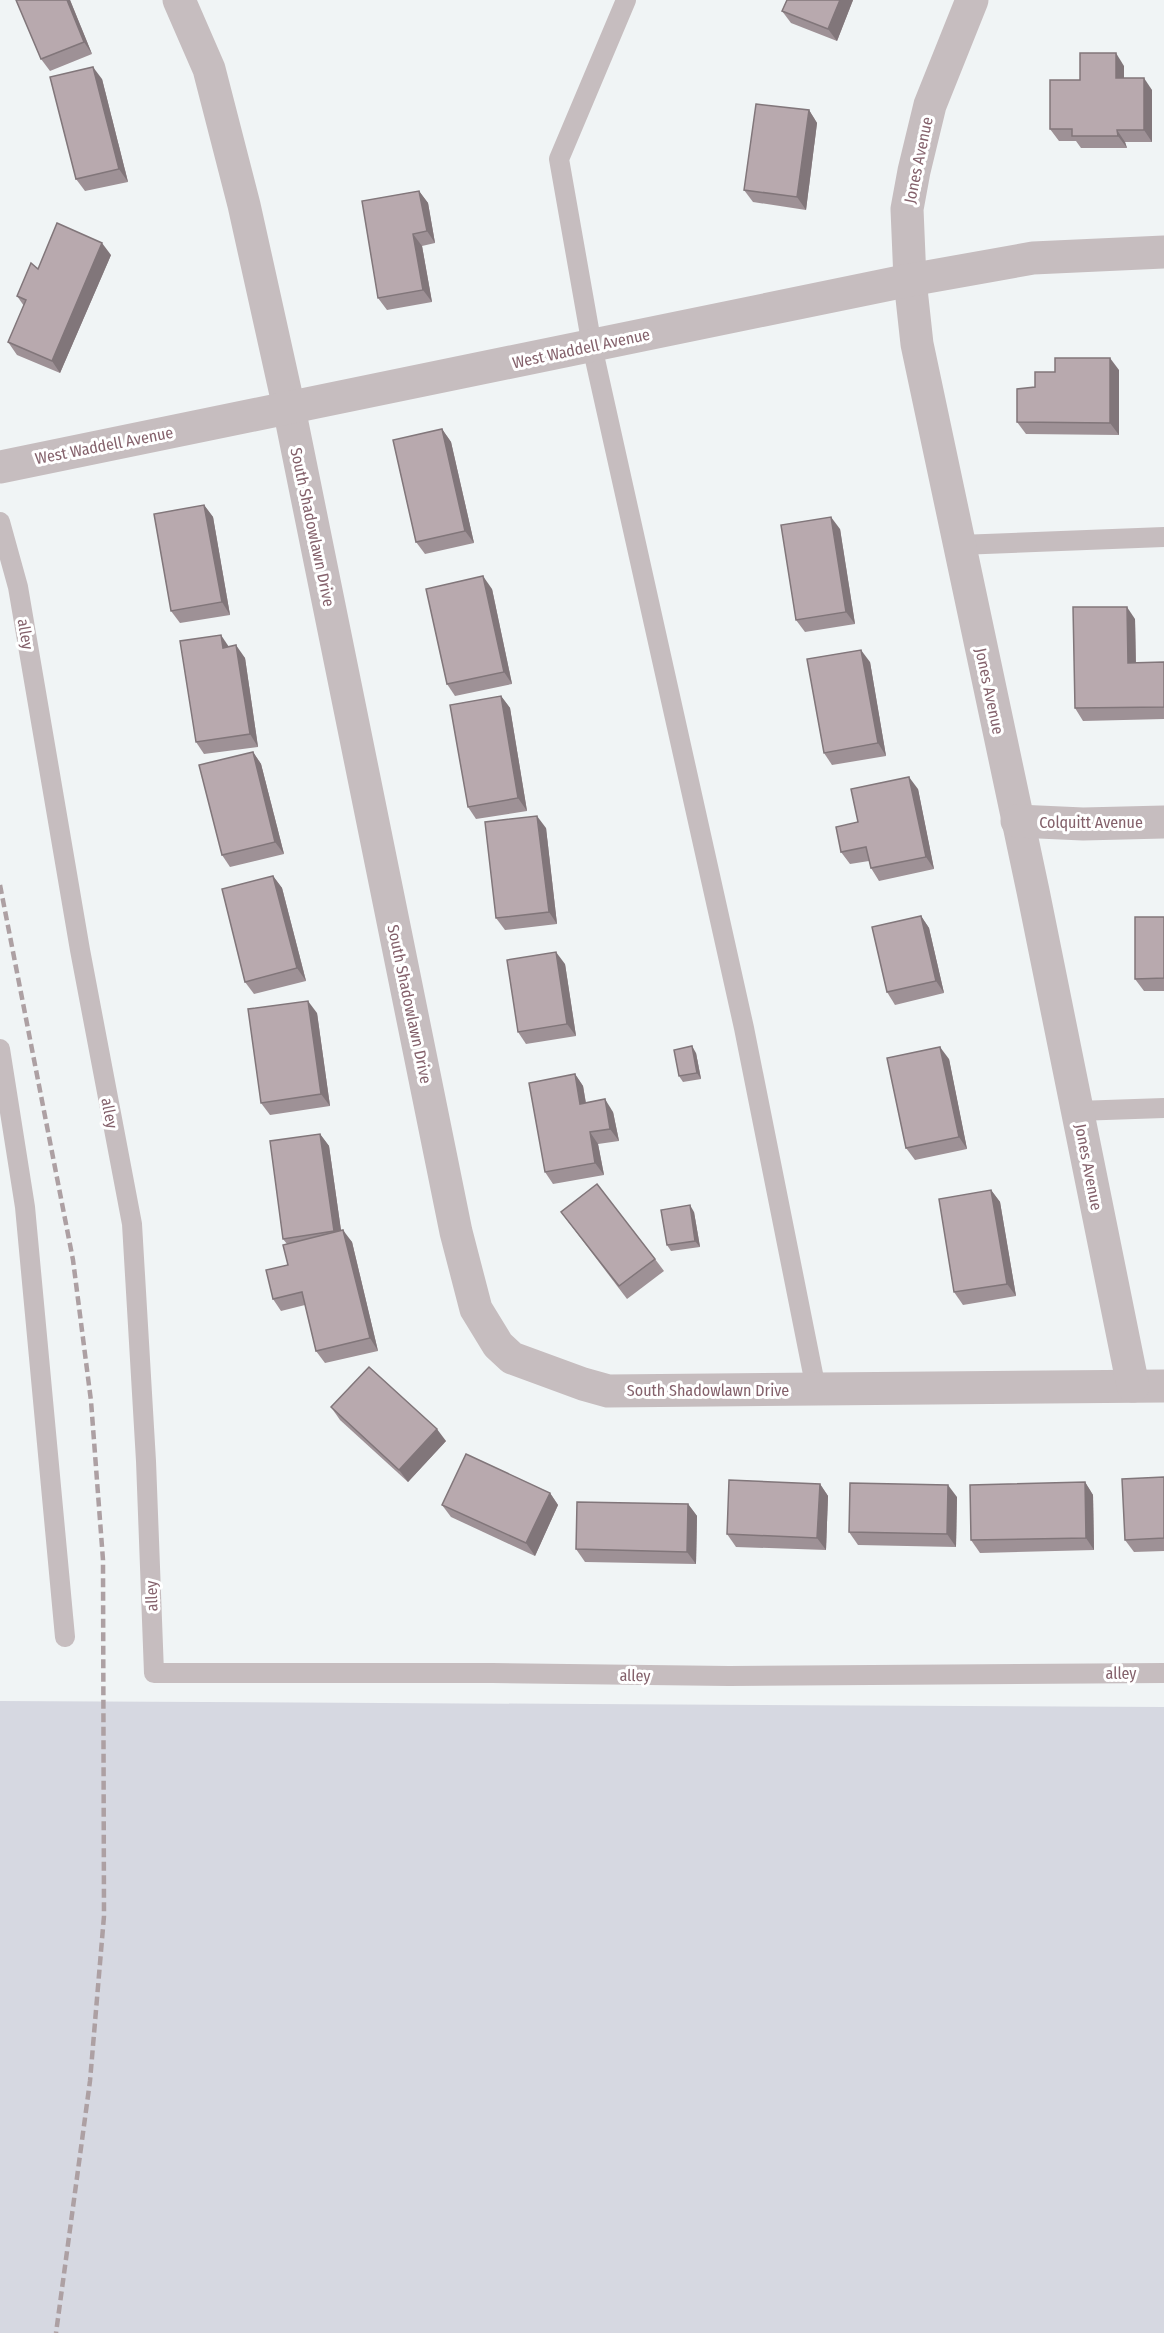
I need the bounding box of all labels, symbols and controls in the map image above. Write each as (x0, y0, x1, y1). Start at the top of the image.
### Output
street label: Jones Avenue (900, 115, 937, 205)
street label: West Waddell Avenue (511, 325, 652, 372)
street label: West Waddell Avenue (33, 423, 175, 468)
street label: South Shadowlawn Drive (286, 446, 339, 609)
street label: alley (13, 617, 38, 652)
street label: Jones Avenue (971, 646, 1008, 736)
street label: Colquitt Avenue (1039, 813, 1143, 832)
street label: South Shadowlawn Drive (383, 923, 436, 1086)
street label: alley (97, 1096, 122, 1131)
street label: Jones Avenue (1071, 1122, 1106, 1212)
street label: South Shadowlawn Drive (627, 1381, 789, 1400)
street label: alley (141, 1579, 162, 1612)
street label: alley (1105, 1664, 1137, 1683)
street label: alley (619, 1666, 652, 1685)

